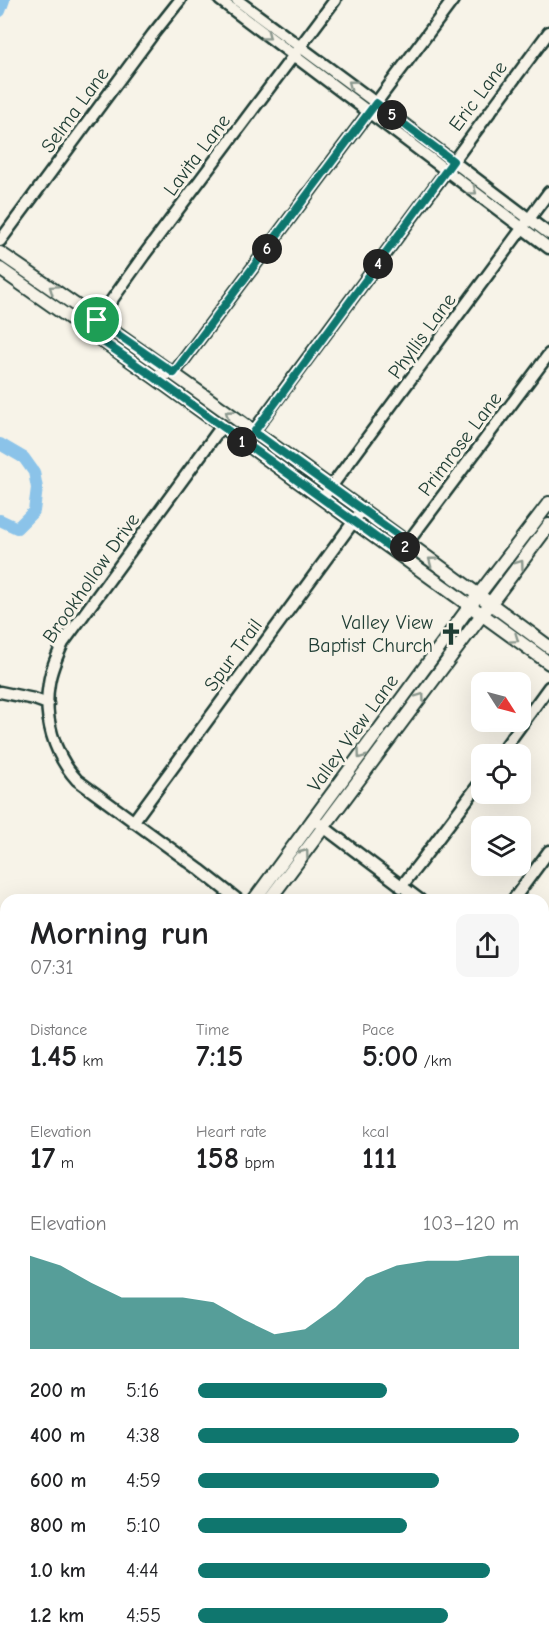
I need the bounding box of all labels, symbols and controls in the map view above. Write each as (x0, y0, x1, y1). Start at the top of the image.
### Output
one-way arrow (260, 28, 271, 39)
street label: Eric Lane (444, 56, 512, 136)
street label: Selma Lane (36, 63, 114, 157)
one-way arrow (347, 81, 358, 92)
pin: 5 (377, 100, 407, 130)
text: 5 (388, 106, 396, 124)
street label: Lavita Lane (159, 110, 235, 200)
one-way arrow (466, 183, 477, 194)
pin: 6 (252, 234, 282, 264)
text: 6 (263, 240, 271, 258)
pin: 4 (363, 249, 393, 279)
text: 4 (374, 255, 382, 273)
one-way arrow (49, 285, 60, 296)
street label: Phyllis Lane (383, 289, 461, 383)
pin (71, 294, 122, 345)
icon: arrive (80, 303, 113, 336)
street label: Primrose Lane (413, 387, 507, 501)
one-way arrow (225, 410, 236, 421)
pin: 1 (227, 427, 257, 457)
text: 1 (239, 433, 245, 451)
street label: Brookhollow Drive (38, 509, 144, 647)
pin: 2 (390, 532, 420, 562)
text: 2 (401, 538, 409, 556)
one-way arrow (428, 557, 439, 568)
one-way arrow (512, 560, 523, 571)
place label: Valley View Baptist Church (308, 611, 433, 657)
street label: Spur Trail (199, 614, 267, 696)
church icon: Valley View Baptist Church (438, 621, 464, 647)
one-way arrow (509, 632, 520, 643)
street label: Valley View Lane (303, 670, 403, 796)
north arrow (471, 672, 531, 732)
map controls (471, 672, 531, 876)
one-way arrow (414, 692, 425, 703)
button: locate (471, 744, 531, 804)
one-way arrow (357, 748, 368, 759)
button: layers (471, 816, 531, 876)
one-way arrow (297, 849, 308, 860)
text: Morning run (30, 914, 209, 952)
button: share (456, 914, 519, 977)
text: 07:31 (30, 956, 73, 979)
text: Distance (30, 1021, 87, 1039)
text: Time (196, 1021, 229, 1039)
text: Pace (362, 1021, 394, 1039)
text: 1.45 (30, 1039, 77, 1074)
text: 7:15 (196, 1039, 243, 1074)
text: 5:00 (362, 1039, 418, 1074)
text: km (77, 1052, 104, 1070)
text: /km (418, 1052, 452, 1070)
text: Elevation (30, 1123, 91, 1141)
text: Heart rate (196, 1123, 267, 1141)
text: kcal (362, 1123, 389, 1141)
text: 17 (30, 1141, 55, 1176)
text: 158 (196, 1141, 239, 1176)
text: 111 (362, 1141, 397, 1176)
text: m (55, 1154, 74, 1172)
text: bpm (239, 1154, 275, 1172)
text: Elevation (30, 1212, 107, 1235)
text: 103–120 m (423, 1212, 519, 1235)
text: 200 m (30, 1379, 86, 1402)
text: 5:16 (126, 1379, 159, 1402)
text: 400 m (30, 1424, 85, 1447)
text: 4:38 (126, 1424, 160, 1447)
text: 600 m (30, 1469, 86, 1492)
text: 4:59 (126, 1469, 161, 1492)
text: 800 m (30, 1514, 86, 1537)
text: 5:10 (126, 1514, 161, 1537)
text: 1.0 km (30, 1559, 86, 1582)
text: 4:44 (126, 1559, 159, 1582)
text: 1.2 km (30, 1604, 84, 1627)
text: 4:55 (126, 1604, 161, 1627)

